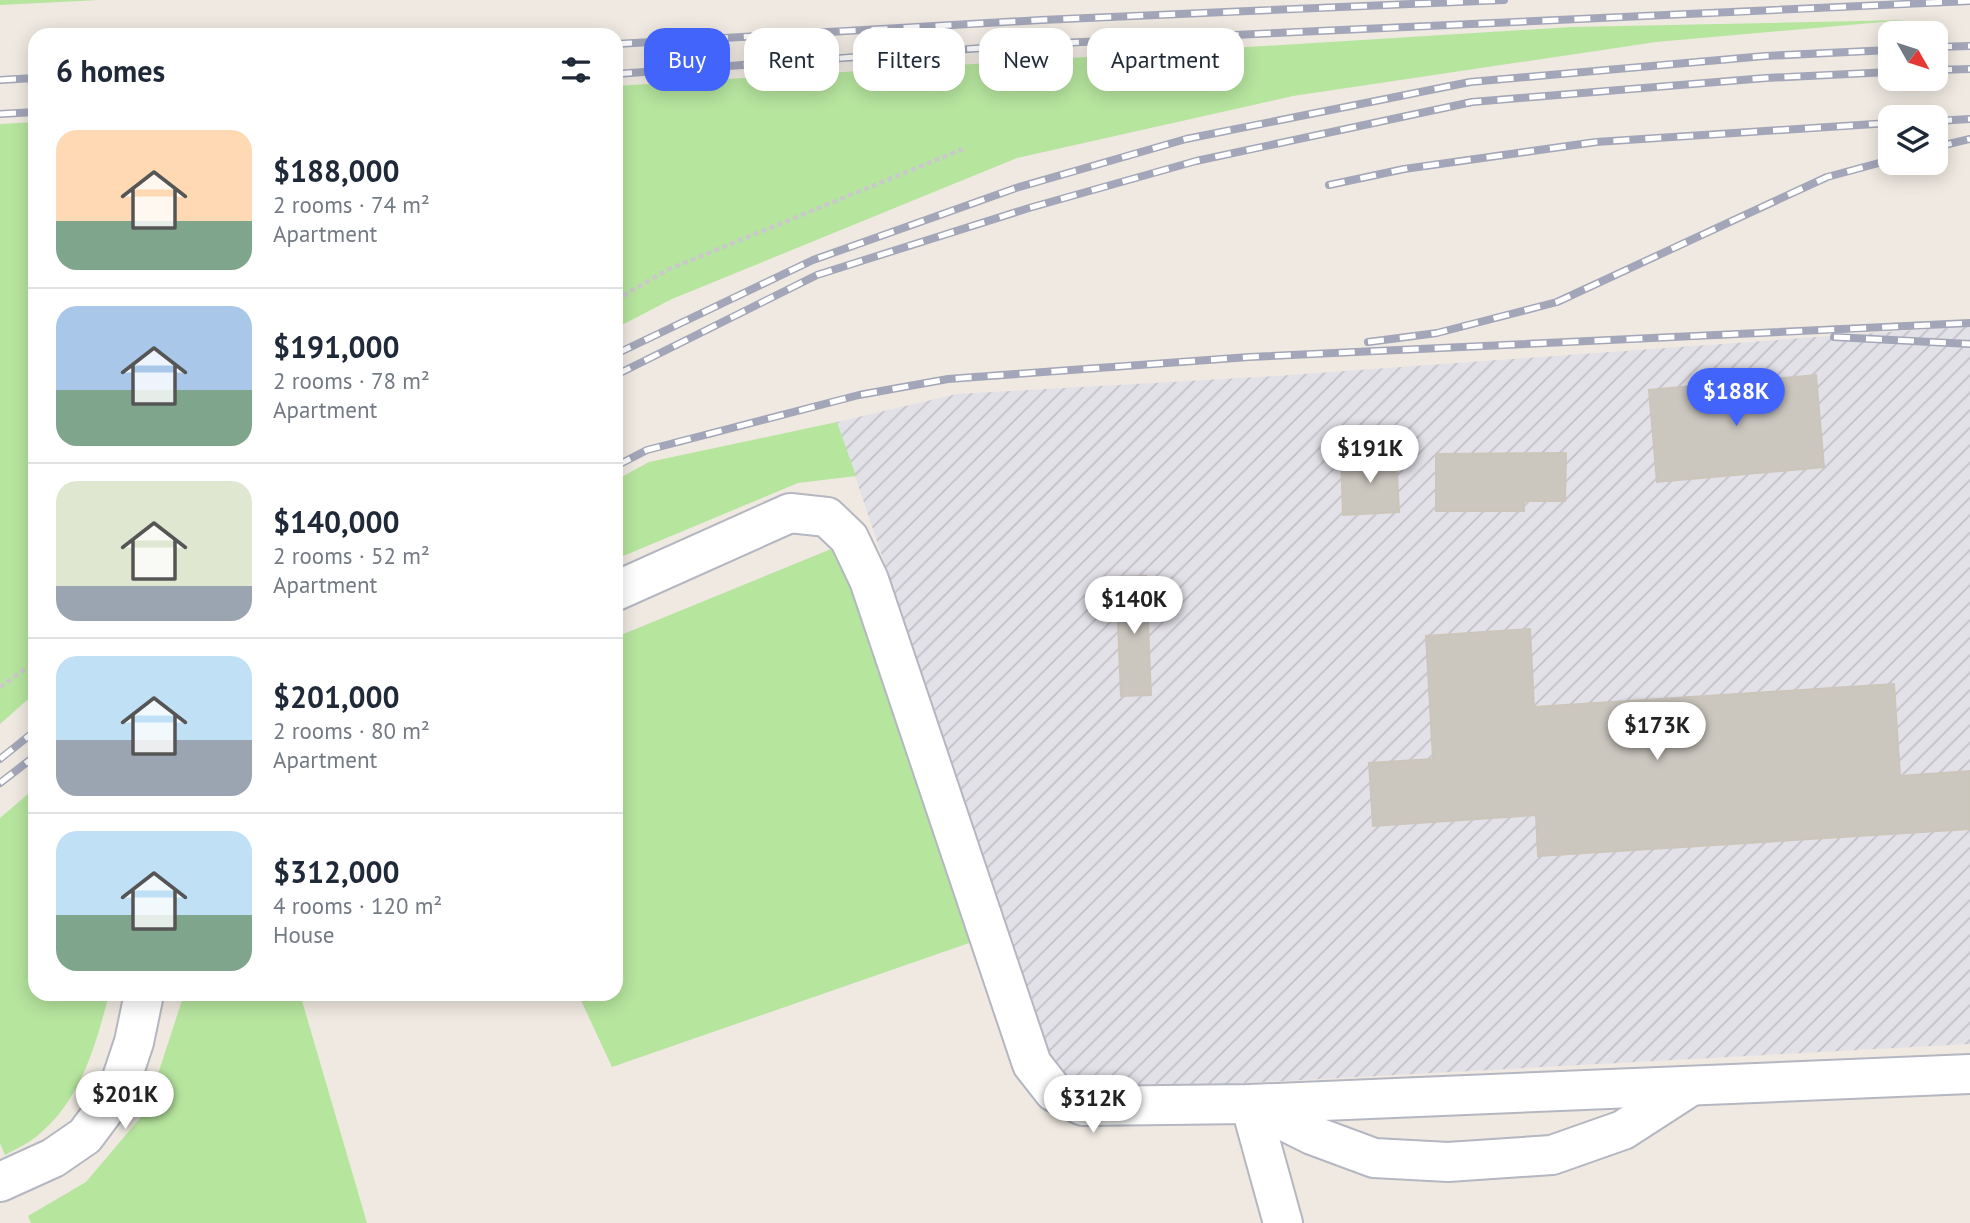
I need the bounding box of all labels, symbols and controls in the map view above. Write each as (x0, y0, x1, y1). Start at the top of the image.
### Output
north arrow (1878, 21, 1948, 91)
map controls (1878, 21, 1948, 175)
chip: Buy (644, 28, 730, 91)
chip: Rent (744, 28, 839, 91)
chip: Filters (853, 28, 965, 91)
chip: New (979, 28, 1073, 91)
chip: Apartment (1087, 28, 1244, 91)
text: 6 homes (56, 51, 165, 90)
icon: filters (557, 51, 595, 89)
button: layers (1878, 105, 1948, 175)
text: $188,000 (273, 151, 400, 190)
icon: home (112, 158, 196, 242)
text: 2 rooms · 74 m² (273, 190, 430, 219)
text: Apartment (273, 219, 377, 248)
text: $191,000 (273, 327, 400, 366)
icon: home (112, 334, 196, 418)
text: 2 rooms · 78 m² (273, 366, 430, 395)
pin: $188K (1687, 368, 1785, 428)
text: $188K (1703, 376, 1769, 405)
text: Apartment (273, 395, 377, 424)
pin: $191K (1321, 426, 1419, 485)
text: $191K (1337, 433, 1403, 462)
text: $140,000 (273, 502, 400, 541)
icon: home (112, 509, 196, 593)
text: 2 rooms · 52 m² (273, 541, 430, 570)
text: Apartment (273, 570, 377, 599)
pin: $140K (1085, 576, 1183, 636)
text: $140K (1101, 584, 1167, 613)
text: $201,000 (273, 677, 400, 716)
icon: home (112, 684, 196, 768)
pin: $173K (1608, 702, 1706, 762)
text: $173K (1624, 710, 1690, 739)
text: 2 rooms · 80 m² (273, 716, 430, 745)
text: Apartment (273, 745, 377, 774)
text: $312,000 (273, 852, 400, 891)
icon: home (112, 859, 196, 943)
text: 4 rooms · 120 m² (273, 891, 442, 920)
text: House (273, 920, 335, 949)
pin: $201K (76, 1072, 174, 1131)
pin: $312K (1044, 1076, 1142, 1135)
text: $201K (92, 1079, 158, 1108)
text: $312K (1060, 1083, 1126, 1112)

